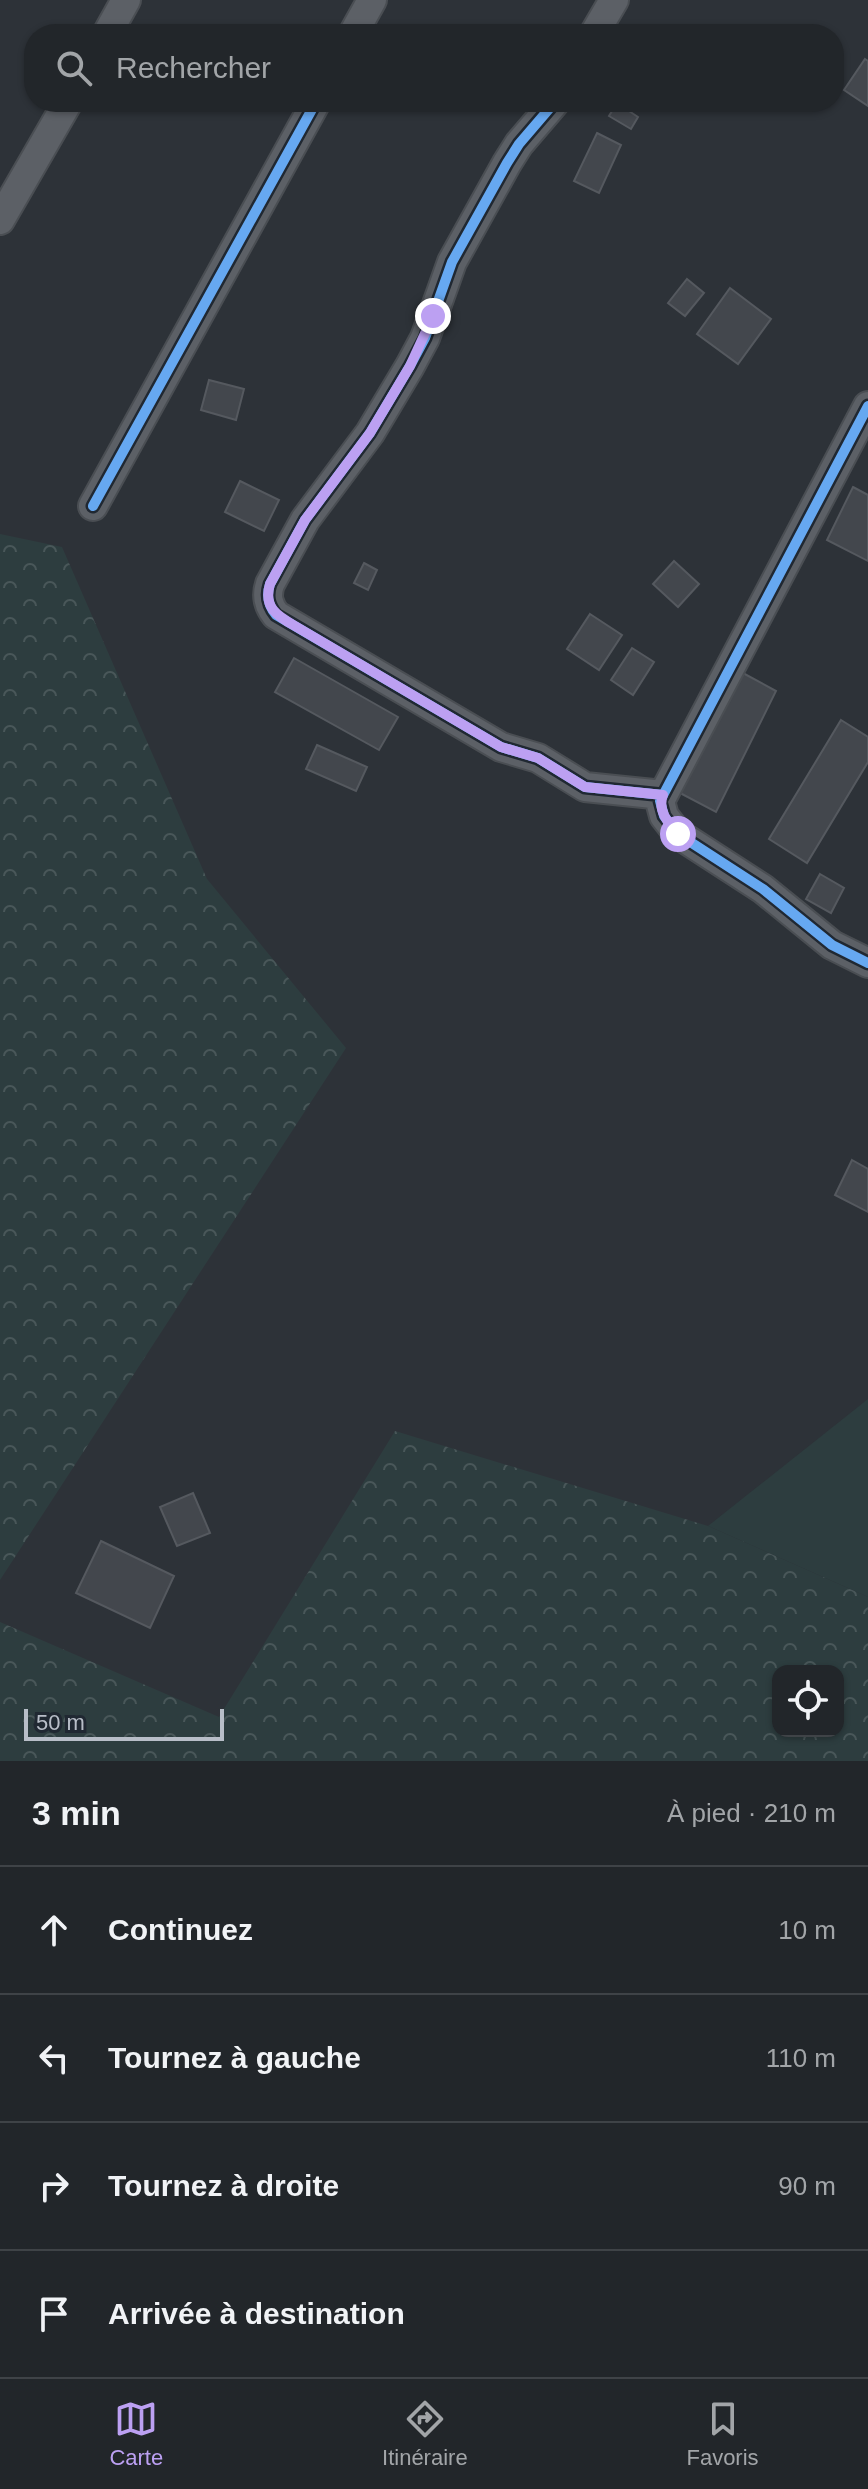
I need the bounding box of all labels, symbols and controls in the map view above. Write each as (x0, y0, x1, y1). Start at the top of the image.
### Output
search box (24, 24, 844, 112)
icon: search (52, 46, 96, 90)
text: Rechercher (116, 51, 271, 84)
route end (415, 298, 451, 334)
route start (660, 816, 696, 852)
map controls (772, 1665, 844, 1737)
button: locate (772, 1665, 844, 1737)
scale bar (24, 1705, 224, 1741)
text: 50 m (36, 1710, 85, 1735)
text: 3 min (32, 1794, 121, 1832)
text: À pied · 210 m (667, 1798, 836, 1828)
icon: ahead (32, 1908, 76, 1952)
text: Continuez (108, 1913, 253, 1946)
text: 10 m (778, 1915, 836, 1945)
icon: left (32, 2036, 76, 2080)
text: Tournez à gauche (108, 2041, 361, 2074)
text: 110 m (766, 2043, 836, 2073)
icon: right (32, 2164, 76, 2208)
text: Tournez à droite (108, 2169, 339, 2202)
text: 90 m (778, 2171, 836, 2201)
icon: arrive (32, 2292, 76, 2336)
text: Arrivée à destination (108, 2297, 405, 2330)
tab: Carte (109, 2397, 163, 2471)
tab: Itinéraire (382, 2397, 468, 2471)
tab: Favoris (686, 2397, 759, 2471)

